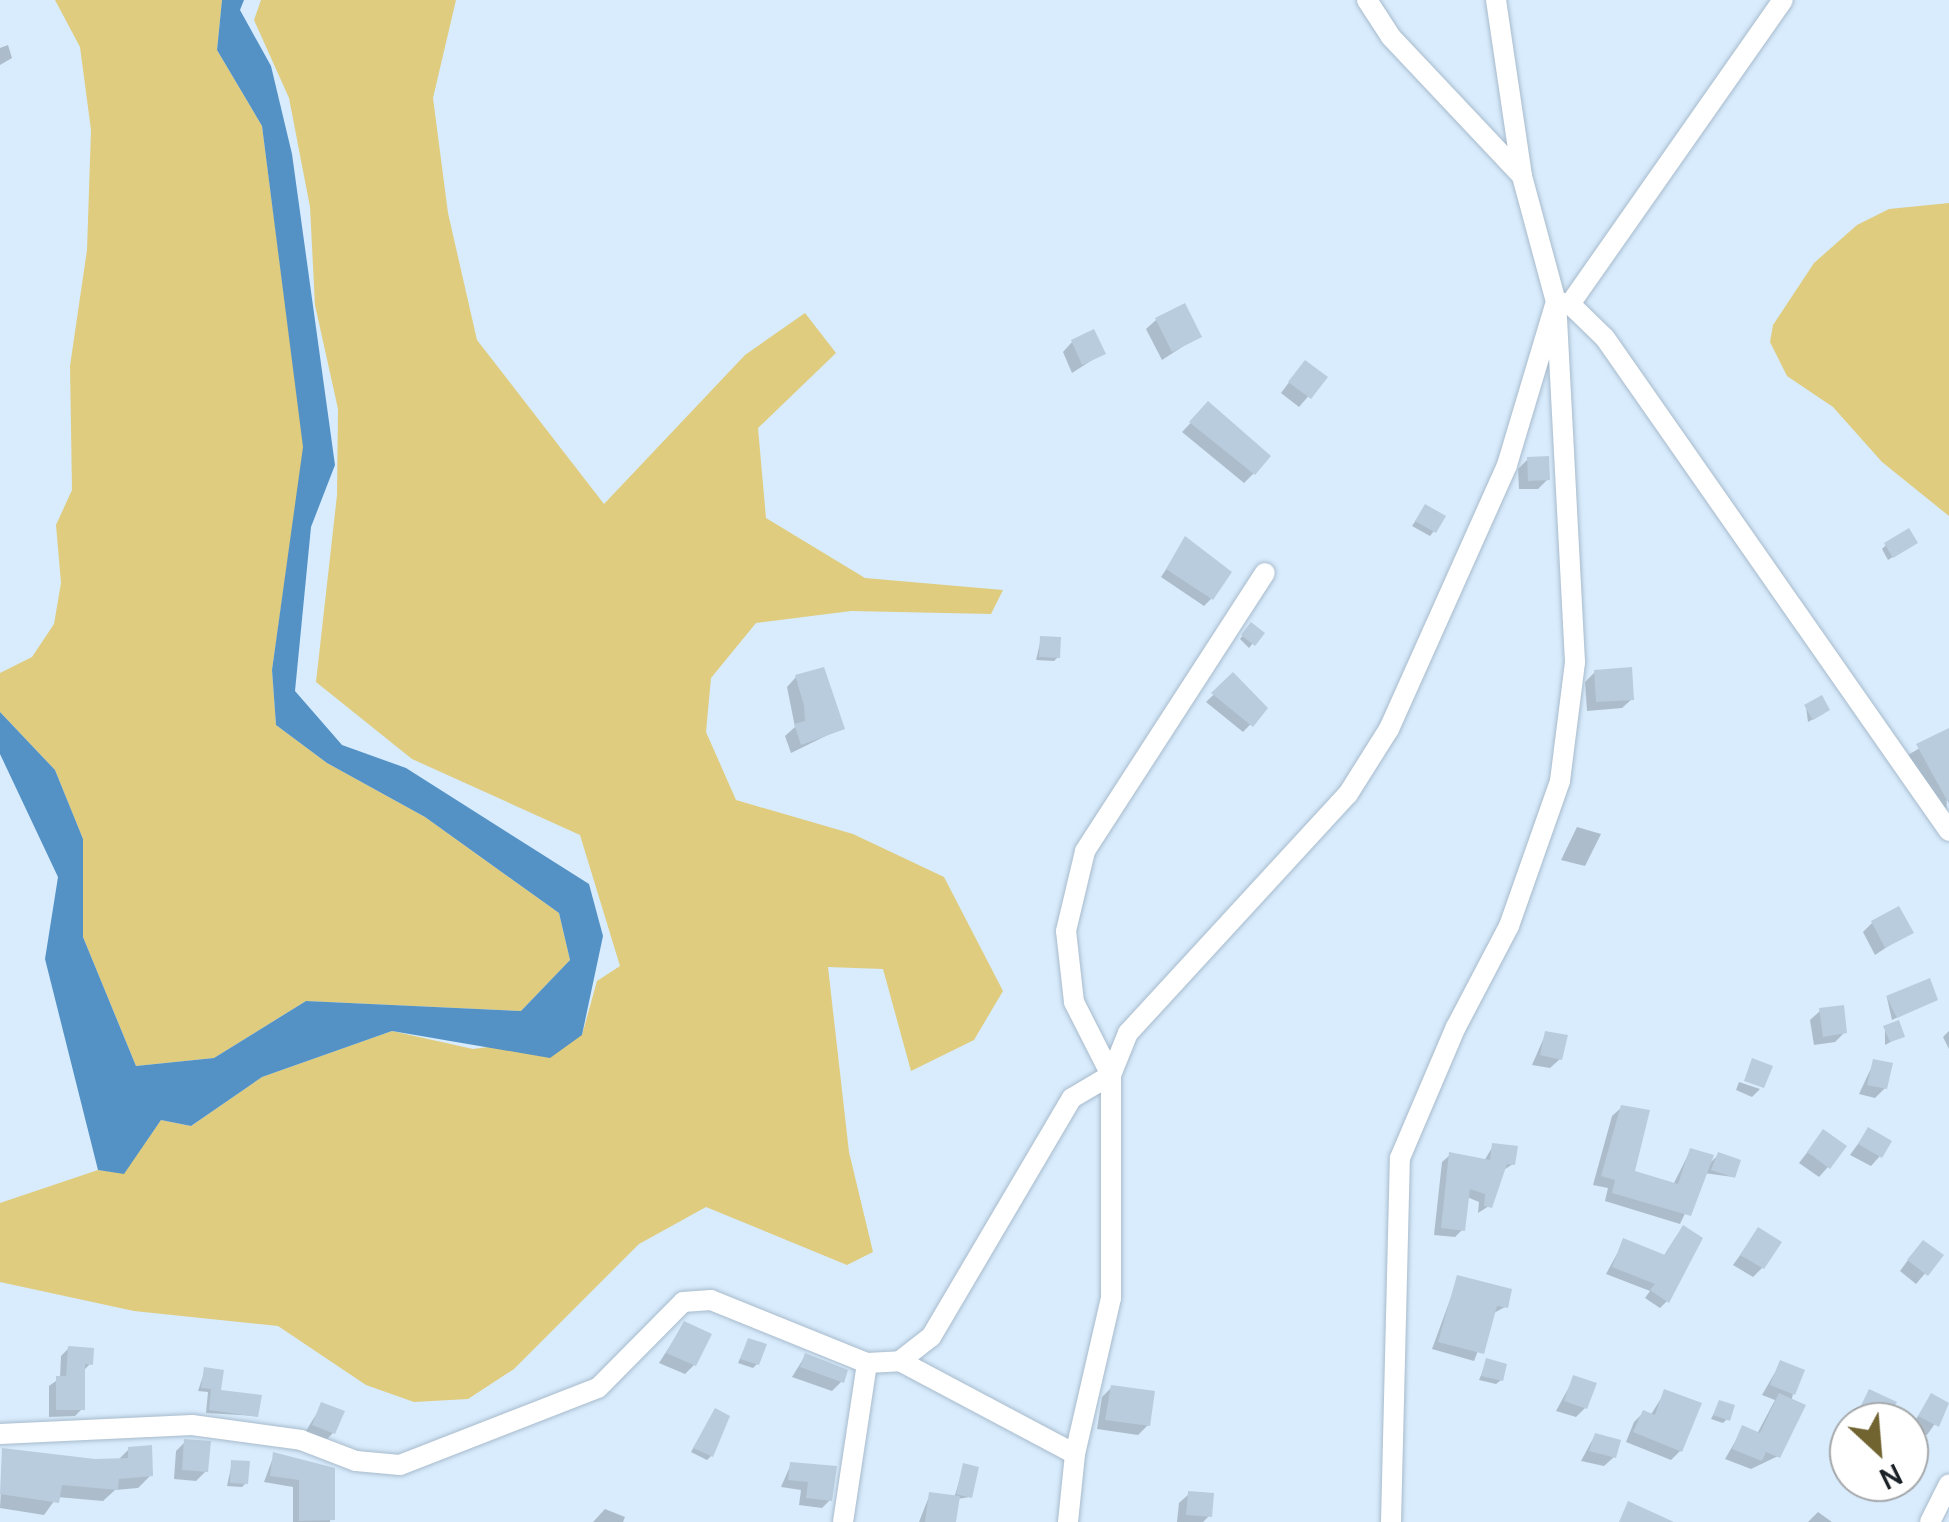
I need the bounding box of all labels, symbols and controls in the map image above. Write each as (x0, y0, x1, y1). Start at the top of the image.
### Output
north arrow (1829, 1402, 1929, 1502)
text: N (1874, 1456, 1909, 1499)

